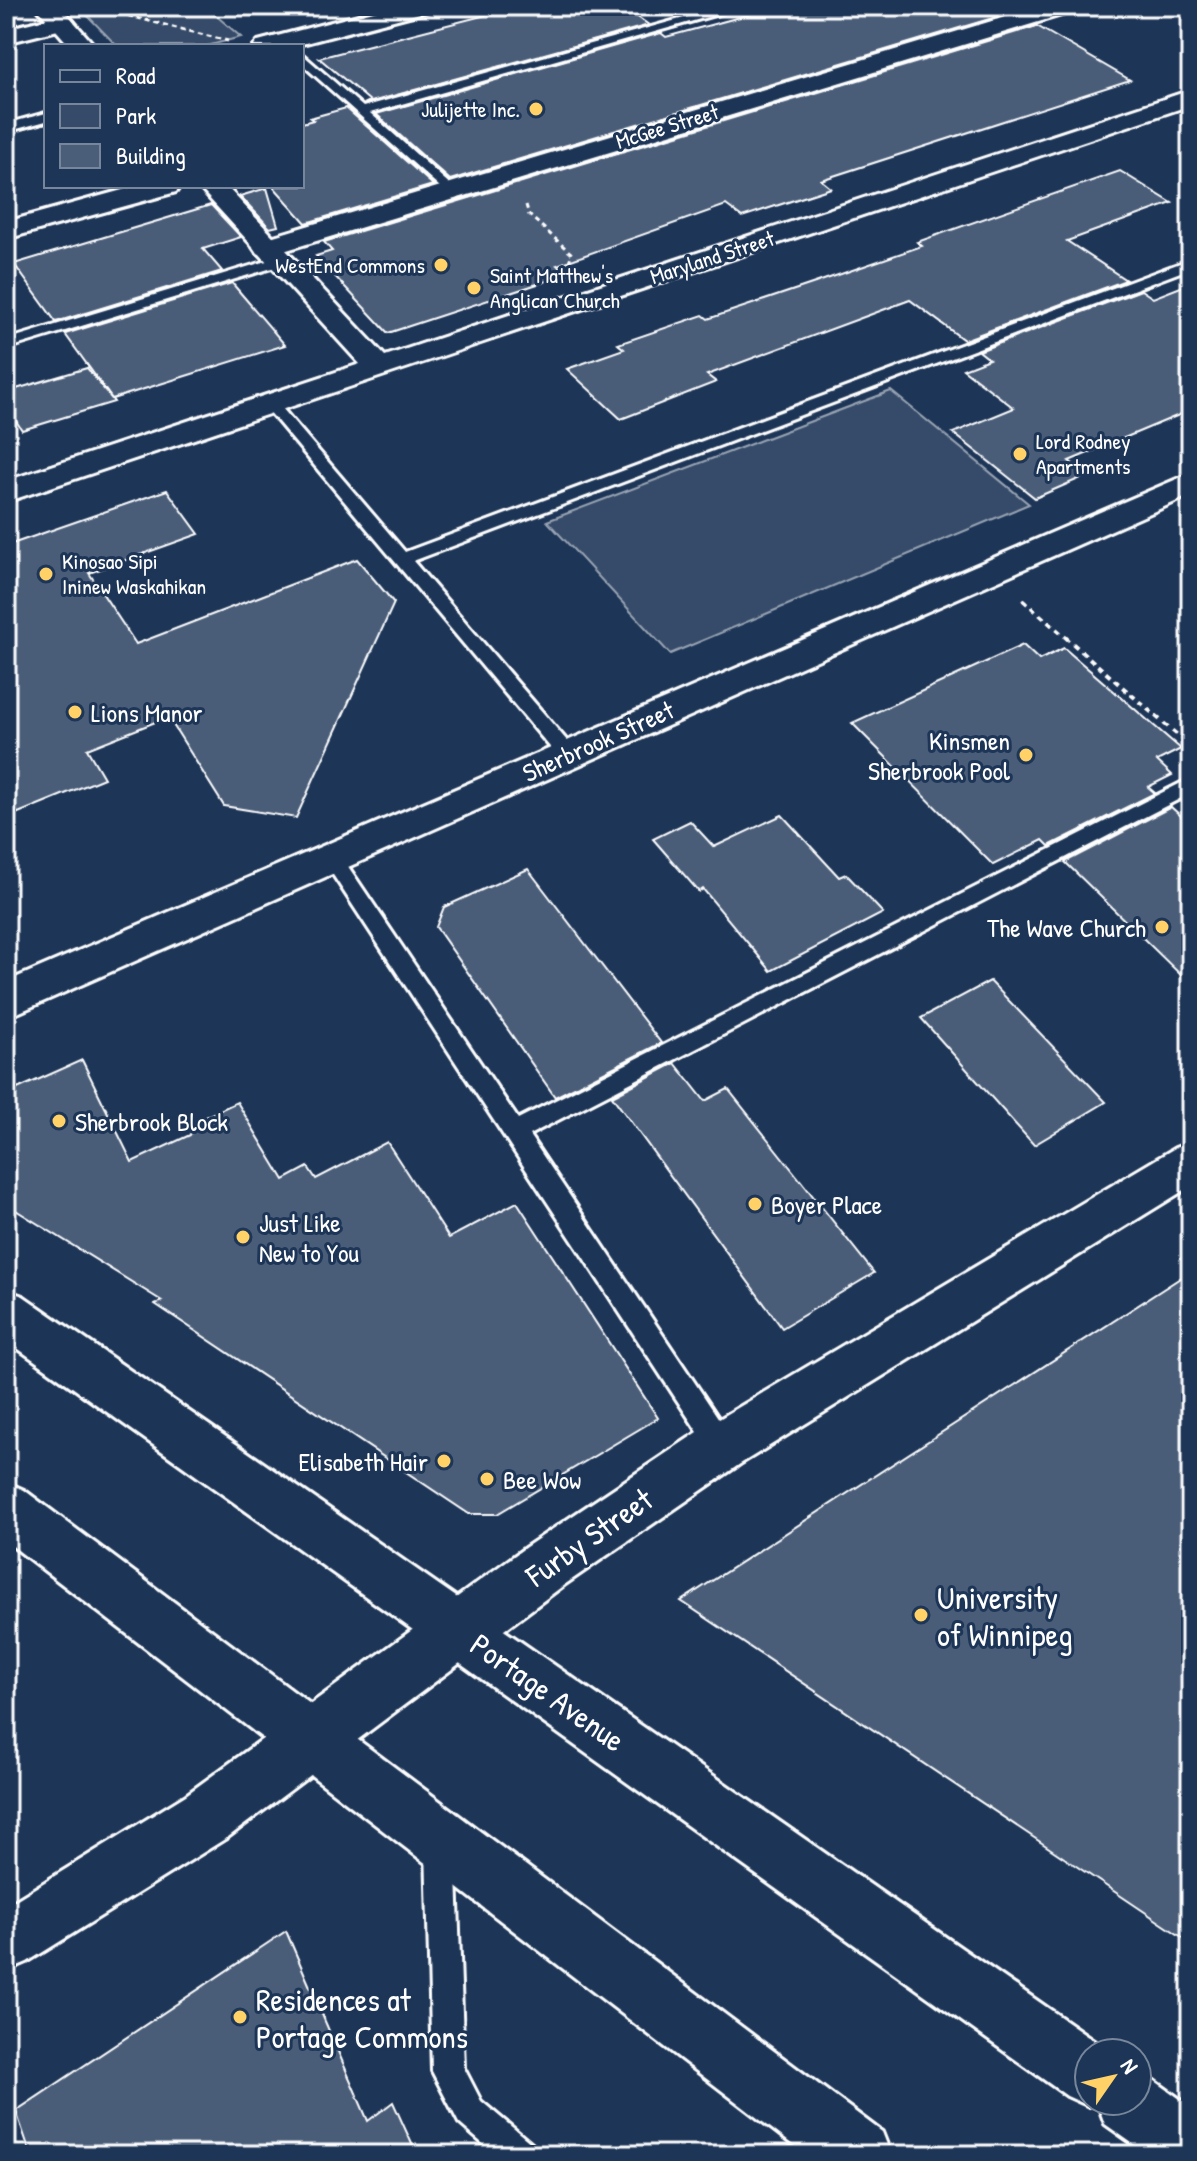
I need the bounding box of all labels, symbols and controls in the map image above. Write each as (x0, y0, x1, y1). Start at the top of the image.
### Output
legend (44, 44, 304, 188)
text: Road (116, 59, 155, 91)
place label: Julijette Inc. (421, 94, 520, 124)
street label: McGee Street (612, 96, 722, 156)
text: Park (116, 99, 156, 131)
marker: Julijette Inc. (527, 100, 545, 118)
text: Building (116, 139, 186, 171)
street label: Maryland Street (646, 223, 778, 291)
place label: WestEnd Commons (275, 250, 425, 280)
marker: WestEnd Commons (432, 256, 450, 274)
place label: Saint Matthew's Anglican Church (490, 260, 620, 315)
marker: Saint Matthew's Anglican Church (465, 279, 483, 297)
place label: Lord Rodney Apartments (1036, 426, 1131, 481)
marker: Lord Rodney Apartments (1011, 445, 1029, 463)
place label: Kinosao Sipi Ininew Waskahikan (62, 546, 206, 601)
marker: Kinosao Sipi Ininew Waskahikan (37, 565, 55, 583)
street label: Sherbrook Street (517, 692, 680, 790)
place label: Lions Manor (91, 695, 203, 730)
marker: Lions Manor (66, 703, 84, 721)
place label: Kinsmen Sherbrook Pool (868, 723, 1010, 788)
marker: Kinsmen Sherbrook Pool (1017, 746, 1035, 764)
place label: The Wave Church (987, 910, 1146, 945)
marker: The Wave Church (1153, 918, 1171, 936)
place label: Sherbrook Block (75, 1104, 228, 1139)
marker: Sherbrook Block (50, 1112, 68, 1130)
place label: Boyer Place (771, 1187, 882, 1222)
marker: Boyer Place (746, 1195, 764, 1213)
place label: Just Like New to You (259, 1205, 359, 1270)
marker: Just Like New to You (234, 1228, 252, 1246)
place label: Elisabeth Hair (298, 1444, 428, 1479)
marker: Elisabeth Hair (435, 1452, 453, 1470)
place label: Bee Wow (503, 1462, 581, 1497)
marker: Bee Wow (478, 1470, 496, 1488)
street label: Furby Street (516, 1477, 662, 1597)
place label: University of Winnipeg (937, 1576, 1072, 1656)
marker: University of Winnipeg (912, 1606, 930, 1624)
street label: Portage Avenue (462, 1623, 634, 1761)
place label: Residences at Portage Commons (256, 1978, 468, 2058)
marker: Residences at Portage Commons (231, 2008, 249, 2026)
north arrow (1073, 2037, 1153, 2117)
text: N (1114, 2053, 1145, 2079)

